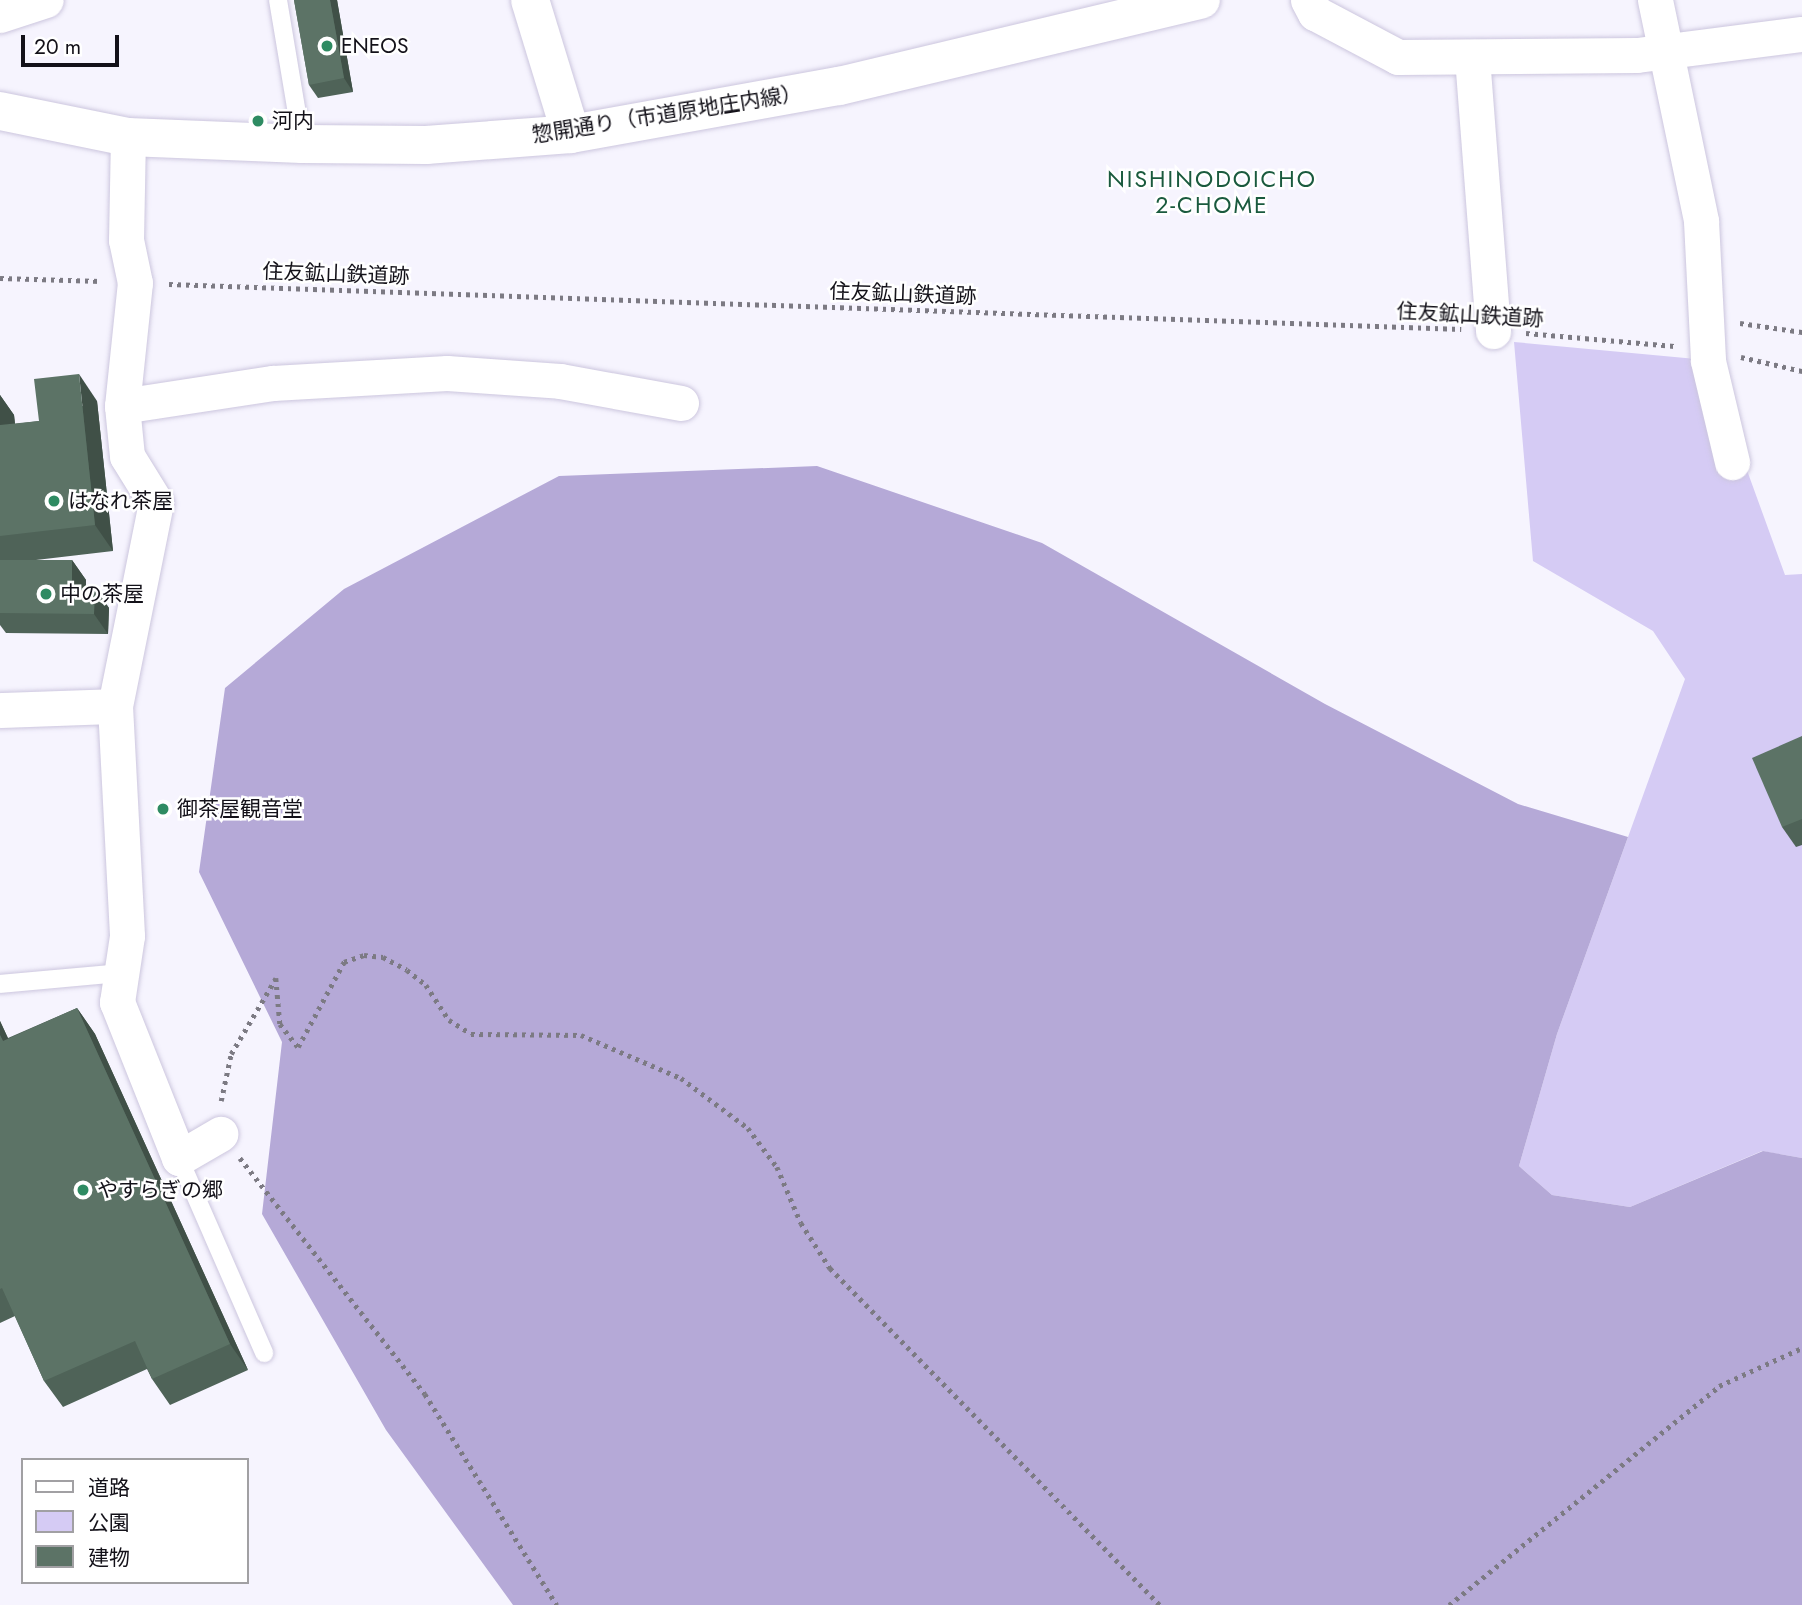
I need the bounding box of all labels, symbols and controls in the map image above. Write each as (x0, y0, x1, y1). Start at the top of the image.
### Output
scale bar (24, 21, 122, 65)
text: 20 m (34, 32, 81, 62)
place label: ENEOS (341, 33, 408, 59)
marker: ENEOS (319, 38, 335, 54)
street label: 惣開通り（市道原地庄内線） (530, 80, 804, 148)
place label: 河内 (272, 108, 314, 134)
marker: 河内 (250, 113, 266, 129)
district label: NISHINODOICHO 2-CHOME (1109, 165, 1315, 219)
street label: 住友鉱山鉄道跡 (262, 259, 410, 289)
street label: 住友鉱山鉄道跡 (829, 279, 977, 309)
street label: 住友鉱山鉄道跡 (1396, 299, 1544, 331)
place label: はなれ茶屋 (68, 488, 173, 514)
marker: はなれ茶屋 (46, 493, 62, 509)
place label: 中の茶屋 (60, 581, 144, 607)
marker: 中の茶屋 (38, 586, 54, 602)
place label: 御茶屋観音堂 (177, 796, 303, 822)
marker: 御茶屋観音堂 (155, 801, 171, 817)
place label: やすらぎの郷 (97, 1177, 223, 1203)
marker: やすらぎの郷 (75, 1182, 91, 1198)
legend (21, 1458, 248, 1584)
text: 道路 (88, 1473, 130, 1503)
text: 公園 (88, 1508, 130, 1538)
text: 建物 (88, 1543, 130, 1573)

